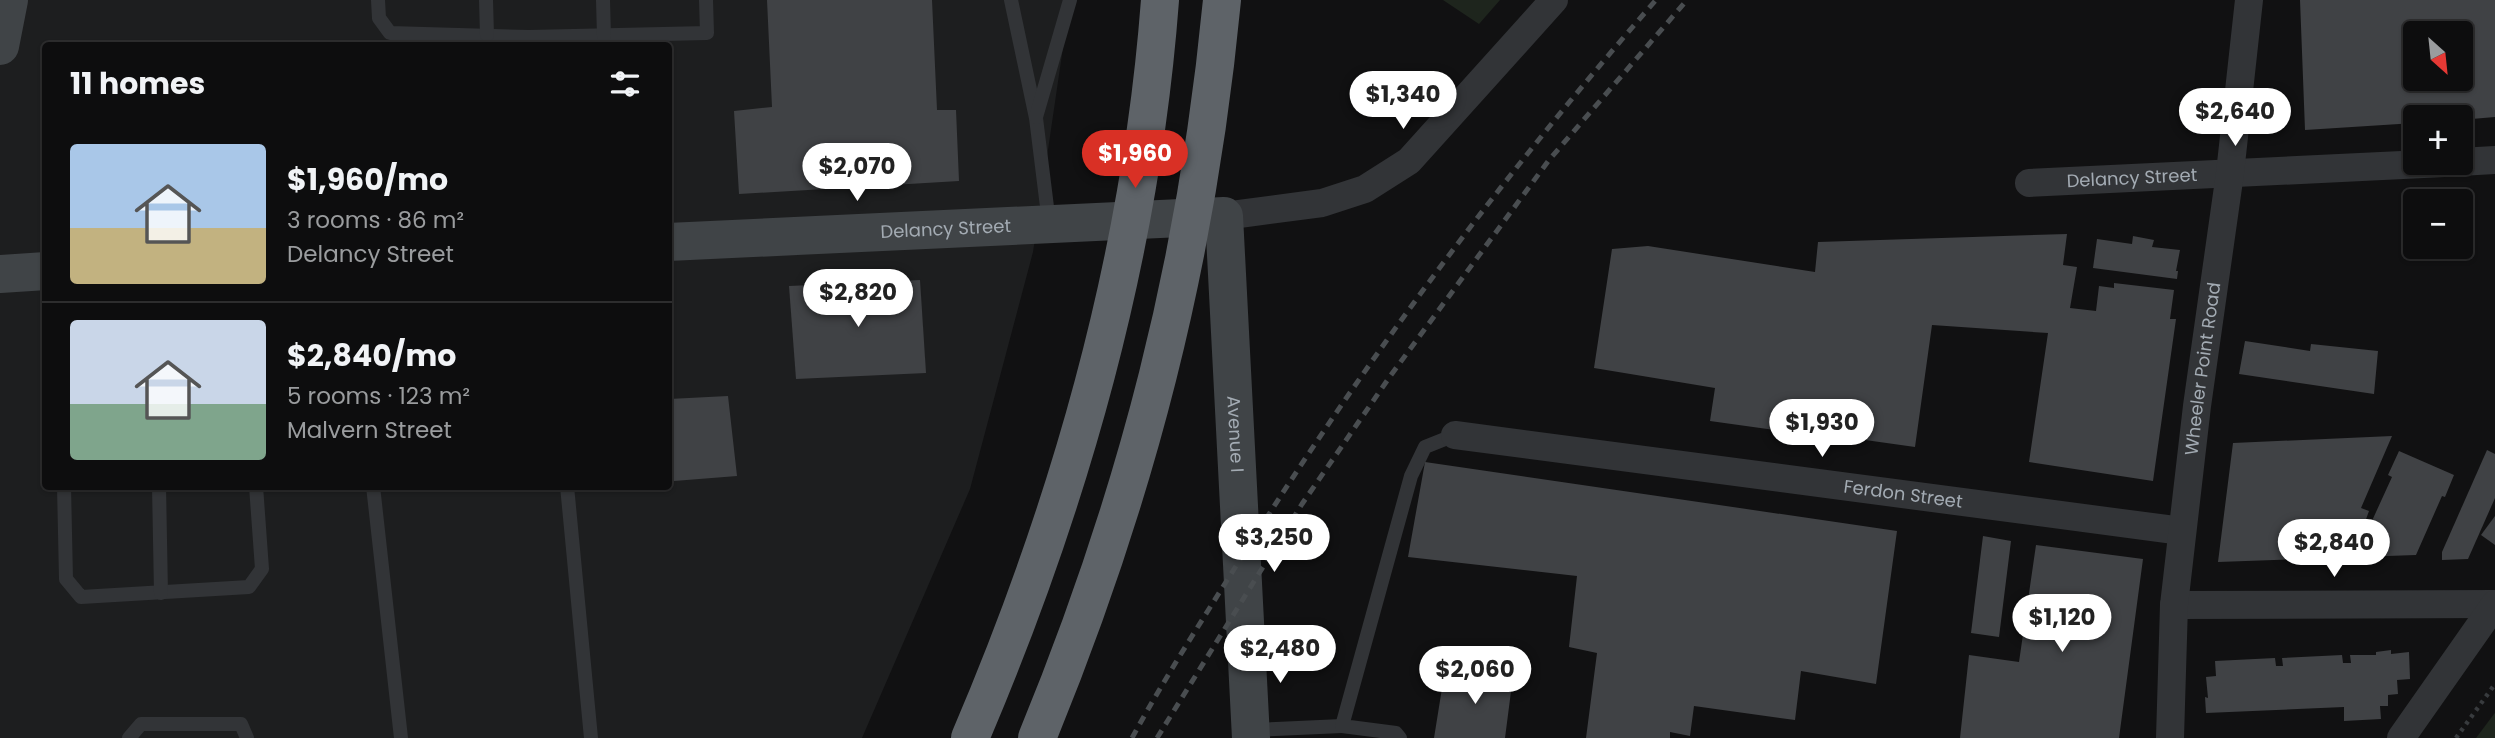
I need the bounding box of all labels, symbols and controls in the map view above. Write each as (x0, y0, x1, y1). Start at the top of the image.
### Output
north arrow (2403, 21, 2473, 91)
map controls (2403, 21, 2473, 259)
text: 11 homes (70, 62, 205, 105)
icon: filters (606, 65, 644, 103)
pin: $1,340 (1346, 72, 1460, 131)
text: $1,340 (1366, 78, 1440, 110)
pin: $2,640 (2178, 88, 2292, 148)
text: $2,640 (2195, 95, 2275, 127)
button: + (2403, 105, 2473, 175)
pin: $1,960 (1078, 130, 1192, 190)
text: $1,960 (1098, 137, 1172, 169)
pin: $2,070 (800, 144, 914, 203)
text: $2,070 (818, 150, 896, 182)
text: $1,960/mo (287, 158, 448, 201)
street label: Delancy Street (2066, 162, 2198, 193)
icon: home (126, 172, 210, 256)
button: − (2403, 189, 2473, 259)
text: 3 rooms · 86 m² (287, 204, 464, 236)
street label: Delancy Street (880, 213, 1012, 244)
text: Delancy Street (287, 238, 454, 270)
pin: $2,820 (801, 270, 915, 329)
text: $2,820 (819, 276, 897, 308)
street label: Wheeler Point Road (2178, 280, 2226, 457)
text: $2,840/mo (287, 334, 456, 377)
icon: home (126, 348, 210, 432)
text: 5 rooms · 123 m² (287, 380, 470, 412)
street label: Avenue I (1221, 395, 1250, 473)
pin: $1,930 (1765, 400, 1879, 459)
text: $1,930 (1785, 406, 1859, 438)
text: Malvern Street (287, 414, 452, 446)
street label: Ferdon Street (1842, 473, 1964, 514)
pin: $3,250 (1217, 514, 1331, 574)
pin: $2,840 (2277, 520, 2391, 579)
text: $3,250 (1235, 521, 1313, 553)
text: $2,840 (2294, 526, 2374, 558)
pin: $1,120 (2005, 594, 2119, 654)
text: $1,120 (2028, 601, 2096, 633)
pin: $2,480 (1223, 626, 1337, 685)
text: $2,480 (1240, 632, 1320, 664)
pin: $2,060 (1418, 646, 1532, 706)
text: $2,060 (1435, 653, 1515, 685)

